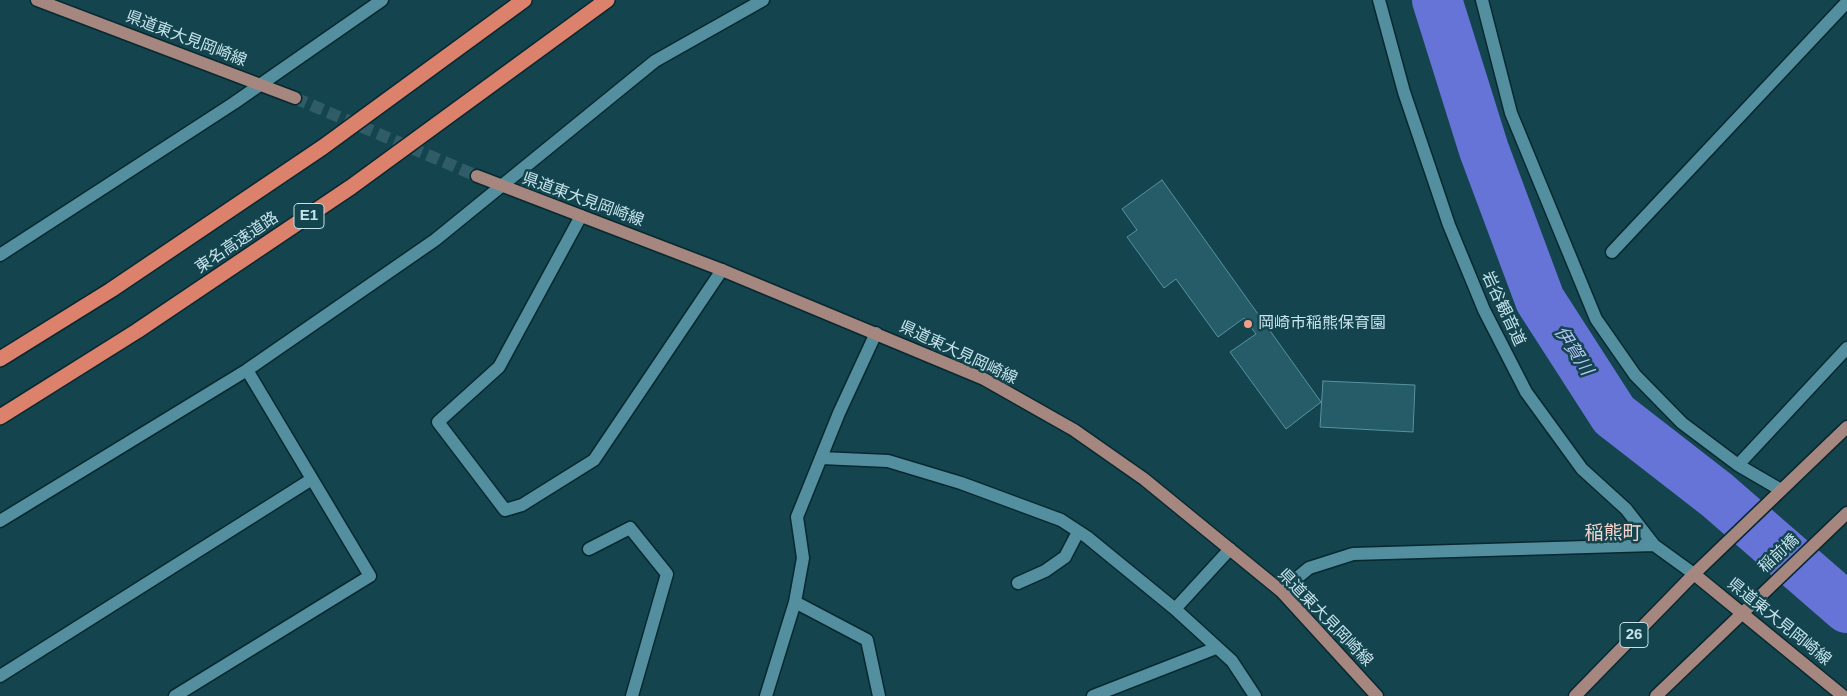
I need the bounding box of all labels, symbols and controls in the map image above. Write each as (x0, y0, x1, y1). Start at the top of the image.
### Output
street label: 県道東大見岡崎線 (123, 7, 249, 71)
street label: 県道東大見岡崎線 (520, 169, 646, 231)
road number: E1 (294, 204, 324, 228)
street label: 東名高速道路 (192, 208, 282, 278)
street label: 岩谷観音道 (1477, 269, 1529, 349)
place label: 岡崎市稲熊保育園 (1258, 314, 1386, 334)
street label: 県道東大見岡崎線 (896, 317, 1020, 389)
marker: 岡崎市稲熊保育園 (1242, 318, 1254, 330)
water label: 伊賀川 (1549, 322, 1597, 380)
district label: 稲熊町 (1585, 523, 1641, 545)
street label: 稲前橋 (1755, 531, 1803, 577)
street label: 県道東大見岡崎線 (1274, 565, 1376, 671)
street label: 県道東大見岡崎線 (1723, 574, 1835, 670)
road number: 26 (1620, 622, 1648, 648)

